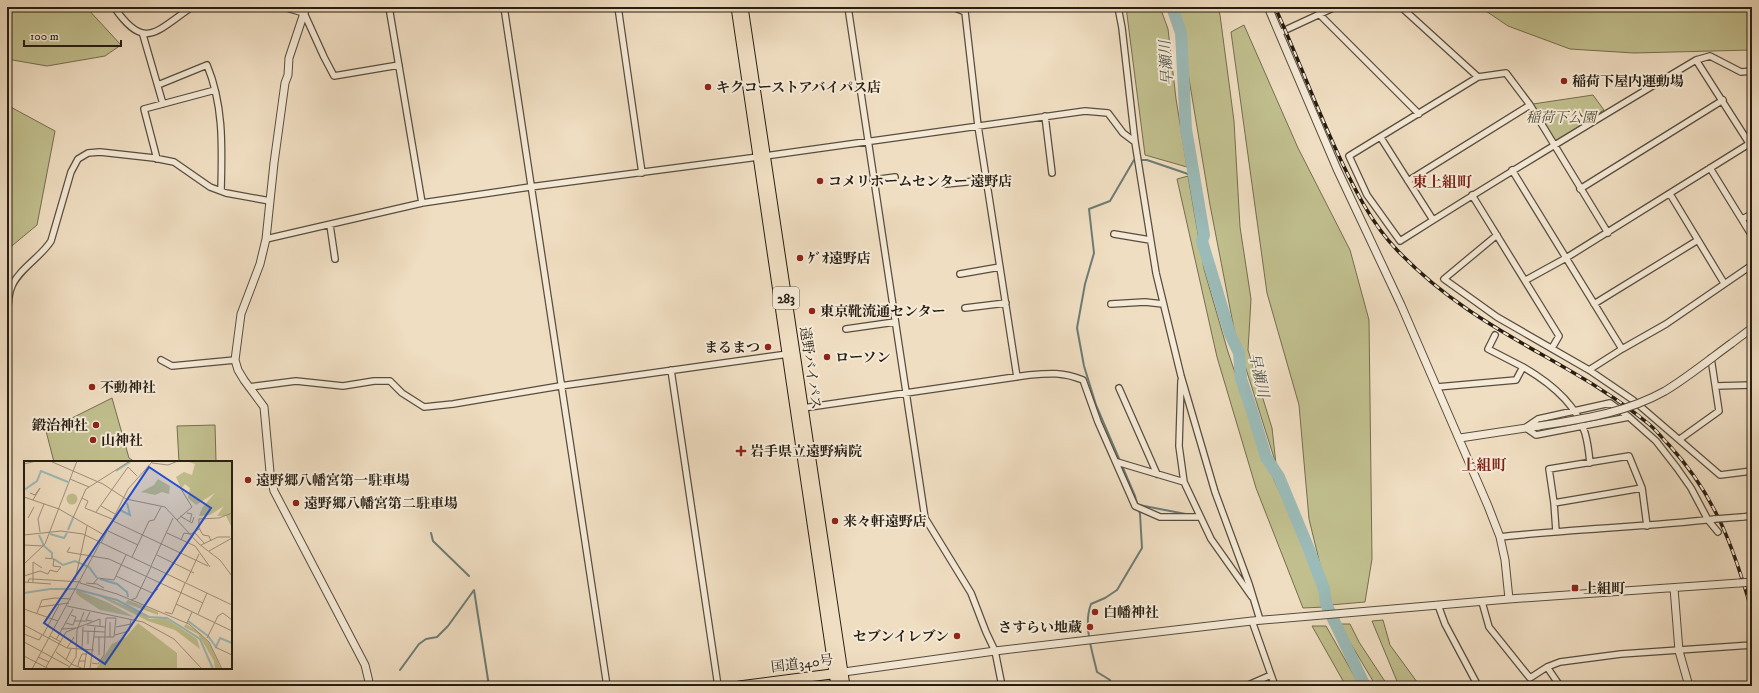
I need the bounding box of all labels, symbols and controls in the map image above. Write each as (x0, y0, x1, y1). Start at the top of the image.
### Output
scale bar (24, 22, 121, 48)
text: 100 m (30, 29, 59, 44)
water label: 早瀬川 (1156, 38, 1177, 86)
place label: 稲荷下屋内運動場 (1572, 73, 1684, 91)
marker: 稲荷下屋内運動場 (1559, 76, 1569, 86)
place label: キクコーストアバイパス店 (716, 79, 881, 97)
marker: キクコーストアバイパス店 (703, 82, 713, 92)
park label: 稲荷下公園 (1526, 109, 1598, 127)
place label: コメリホームセンター 遠野店 (828, 173, 1012, 191)
district label: 東上組町 (1412, 173, 1472, 192)
marker: コメリホームセンター 遠野店 (815, 176, 825, 186)
place label: ｹﾞｵ遠野店 (808, 250, 871, 268)
marker: ｹﾞｵ遠野店 (795, 253, 805, 263)
road number: 283 (773, 287, 799, 309)
place label: 東京靴流通センター (820, 303, 945, 321)
marker: 東京靴流通センター (807, 306, 817, 316)
street label: 遠野バイパス (795, 325, 825, 411)
place label: まるまつ (704, 339, 760, 357)
marker: まるまつ (763, 342, 773, 352)
place label: ローソン (835, 349, 890, 367)
water label: 早瀬川 (1245, 351, 1273, 401)
marker: ローソン (822, 352, 832, 362)
place label: 不動神社 (100, 379, 156, 397)
marker: 不動神社 (87, 382, 97, 392)
place label: 鍛治神社 (31, 417, 88, 435)
marker: 鍛治神社 (91, 420, 101, 430)
place label: 山神社 (101, 432, 143, 450)
marker: 山神社 (88, 435, 98, 445)
place label: 岩手県立遠野病院 (750, 443, 862, 461)
marker: 岩手県立遠野病院 (735, 445, 747, 457)
district label: 上組町 (1461, 456, 1507, 475)
inset map (24, 461, 232, 669)
place label: 遠野郷八幡宮第一駐車場 (256, 472, 410, 490)
marker: 遠野郷八幡宮第一駐車場 (243, 475, 253, 485)
place label: 遠野郷八幡宮第二駐車場 (304, 495, 458, 513)
marker: 遠野郷八幡宮第二駐車場 (291, 498, 301, 508)
place label: 来々軒遠野店 (843, 513, 927, 531)
marker: 来々軒遠野店 (830, 516, 840, 526)
place label: 上組町 (1583, 580, 1626, 598)
marker: 上組町 (1570, 583, 1580, 593)
place label: 白幡神社 (1103, 604, 1159, 622)
marker: 白幡神社 (1090, 607, 1100, 617)
place label: さすらい地蔵 (998, 619, 1082, 637)
marker: さすらい地蔵 (1085, 622, 1095, 632)
place label: セブンイレブン (853, 628, 949, 646)
marker: セブンイレブン (952, 631, 962, 641)
street label: 国道340号 (770, 651, 834, 677)

